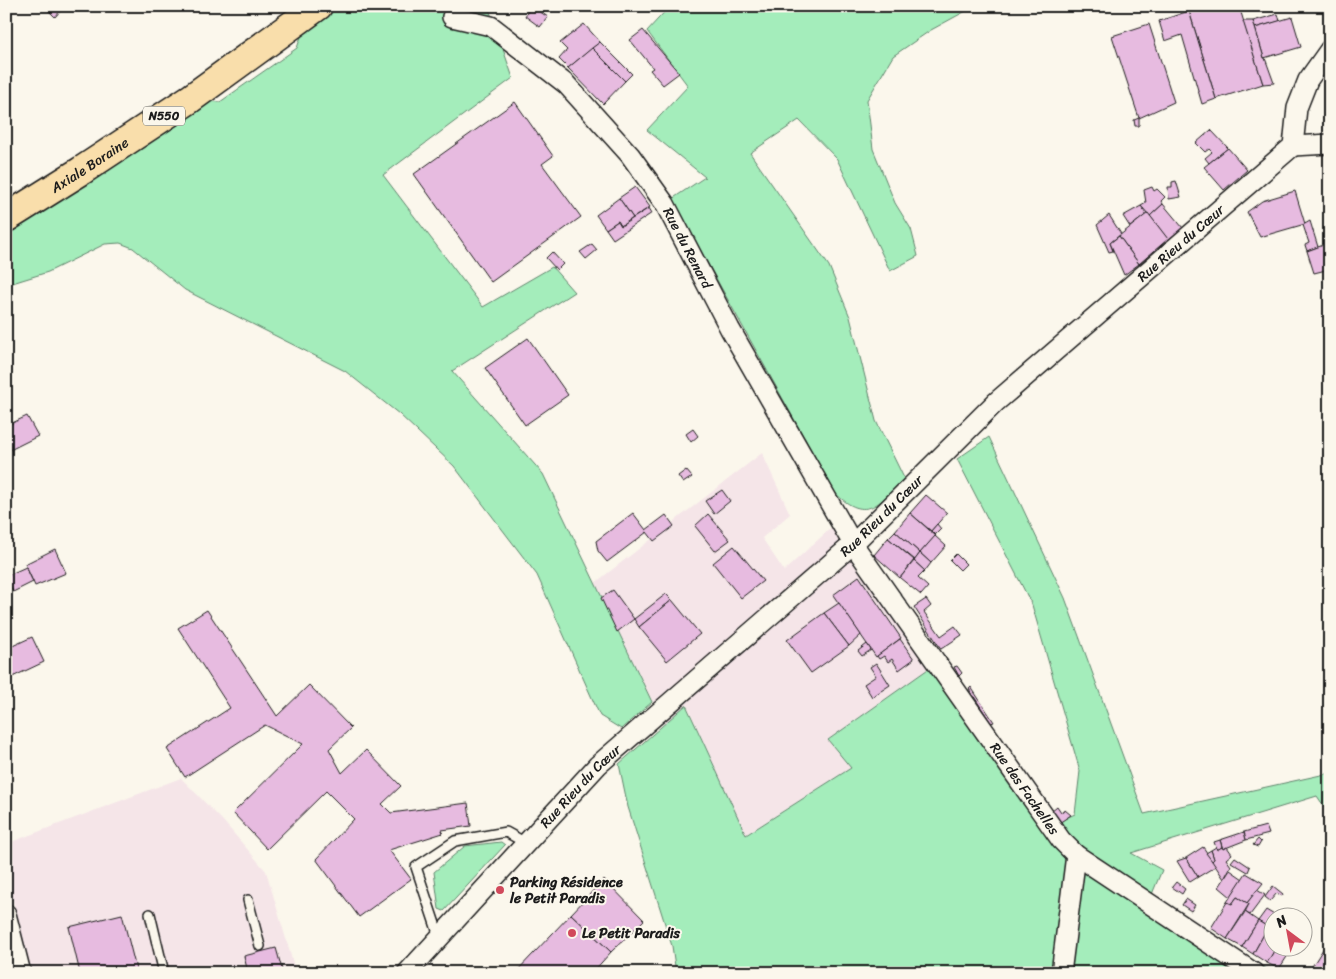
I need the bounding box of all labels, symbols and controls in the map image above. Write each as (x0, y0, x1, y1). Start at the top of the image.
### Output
road number: N550 (143, 106, 185, 125)
street label: Axiale Boraine (45, 131, 134, 201)
street label: Rue Rieu du Cœur (1131, 197, 1231, 288)
street label: Rue du Renard (656, 203, 720, 295)
street label: Rue Rieu du Cœur (834, 468, 930, 563)
street label: Rue Rieu du Cœur (534, 737, 628, 834)
street label: Rue des Fachelles (983, 737, 1066, 841)
place label: Parking Résidence le Petit Paradis (509, 870, 623, 911)
marker: Parking Résidence le Petit Paradis (494, 884, 506, 896)
north arrow (1264, 906, 1314, 956)
text: N (1270, 908, 1292, 935)
place label: Le Petit Paradis (582, 921, 681, 946)
marker: Le Petit Paradis (566, 927, 578, 939)

